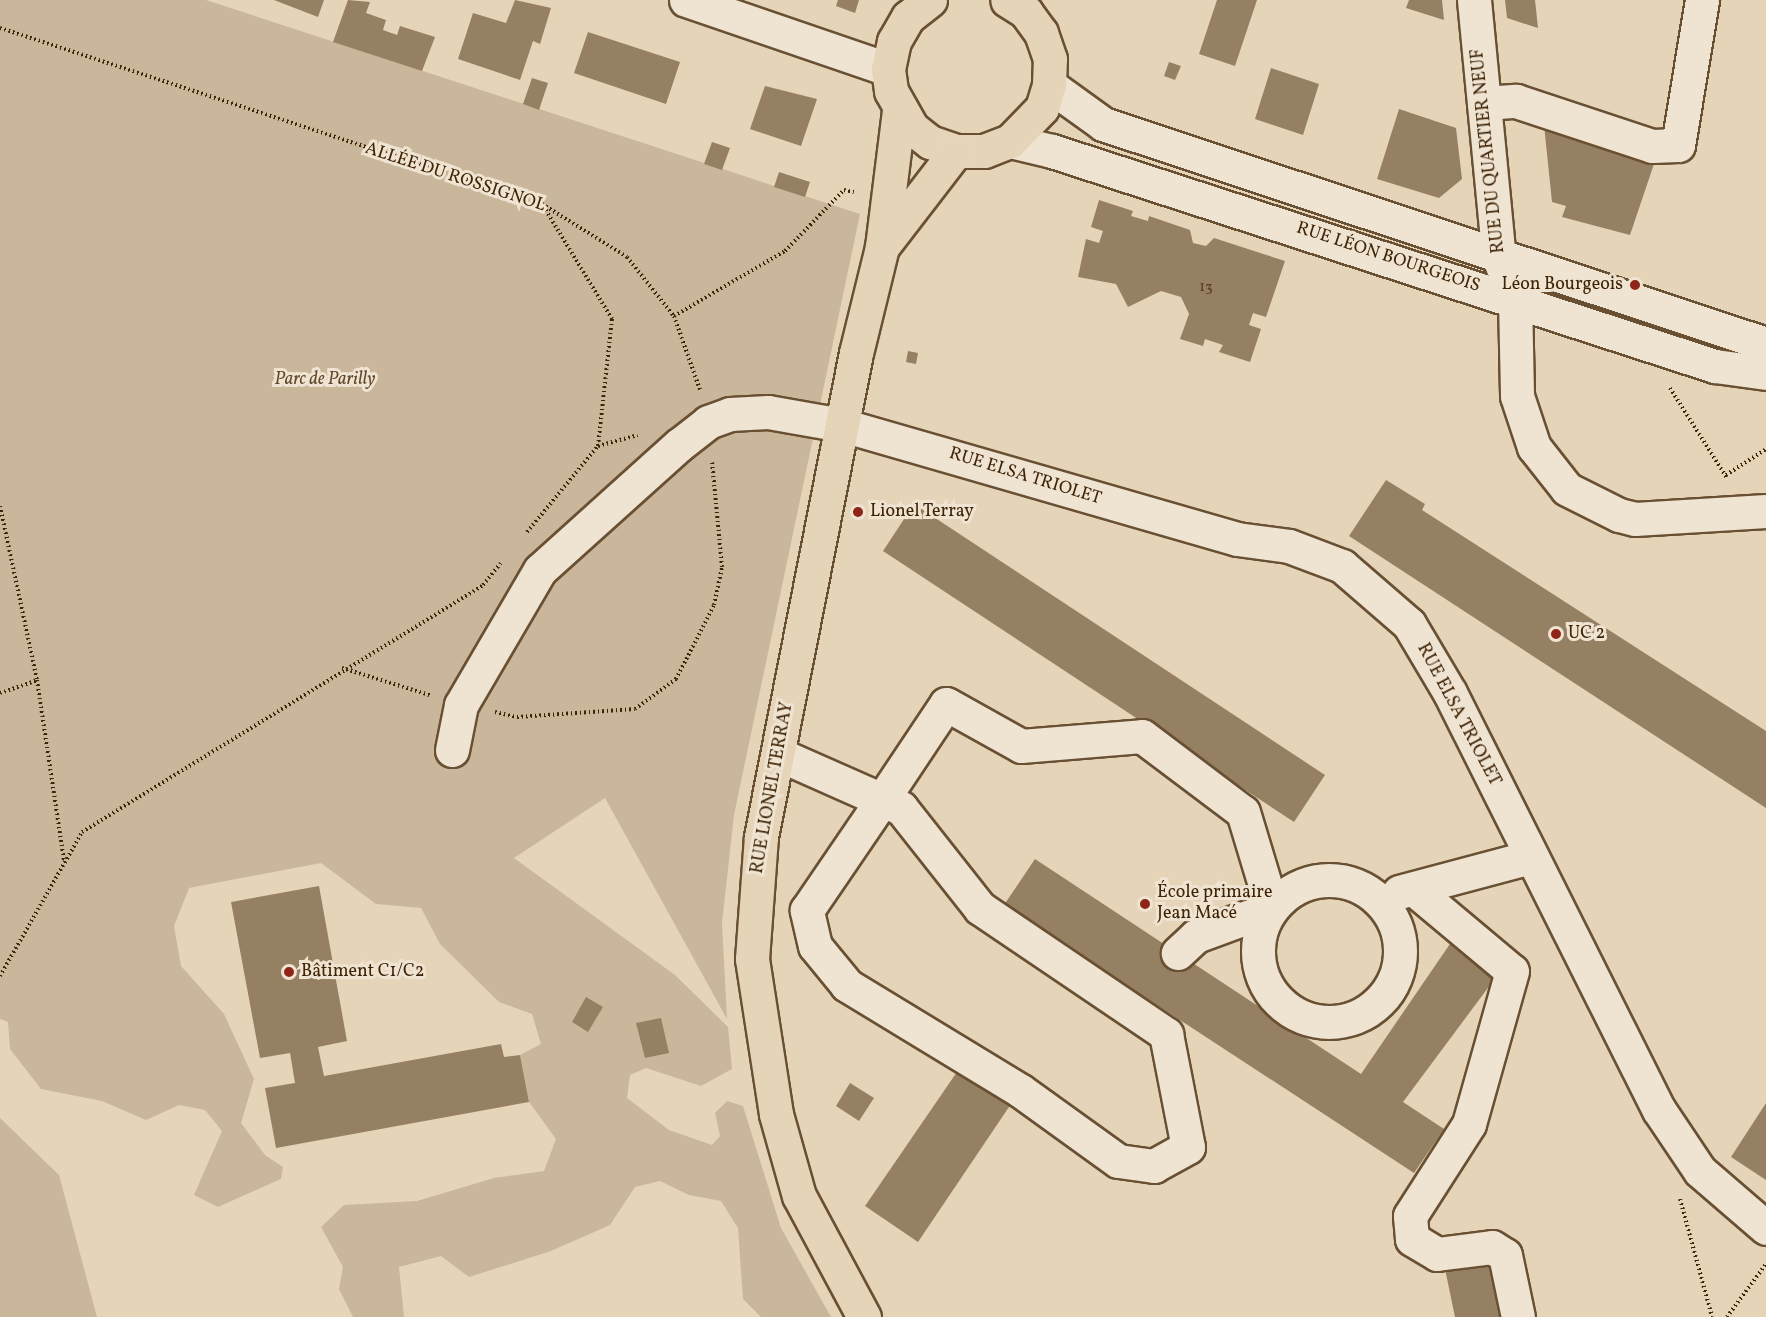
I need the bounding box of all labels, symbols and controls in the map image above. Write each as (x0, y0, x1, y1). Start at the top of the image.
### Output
street label: RUE DU QUARTIER NEUF (1468, 48, 1510, 254)
street label: ALLÉE DU ROSSIGNOL (362, 139, 548, 217)
street label: RUE LÉON BOURGEOIS (1293, 218, 1483, 298)
place label: Léon Bourgeois (1502, 274, 1623, 296)
marker: Léon Bourgeois (1628, 278, 1642, 292)
house number: 13 (1199, 279, 1213, 297)
park label: Parc de Parilly (275, 369, 375, 391)
street label: RUE ELSA TRIOLET (946, 443, 1104, 511)
place label: Lionel Terray (870, 501, 974, 523)
marker: Lionel Terray (851, 505, 865, 519)
place label: UC 2 (1568, 623, 1605, 645)
marker: UC 2 (1549, 627, 1563, 641)
street label: RUE ELSA TRIOLET (1411, 640, 1505, 790)
street label: RUE LIONEL TERRAY (747, 700, 799, 876)
place label: École primaire Jean Macé (1157, 883, 1272, 926)
marker: École primaire Jean Macé (1138, 897, 1152, 911)
place label: Bâtiment C1/C2 (301, 961, 424, 983)
marker: Bâtiment C1/C2 (282, 965, 296, 979)

